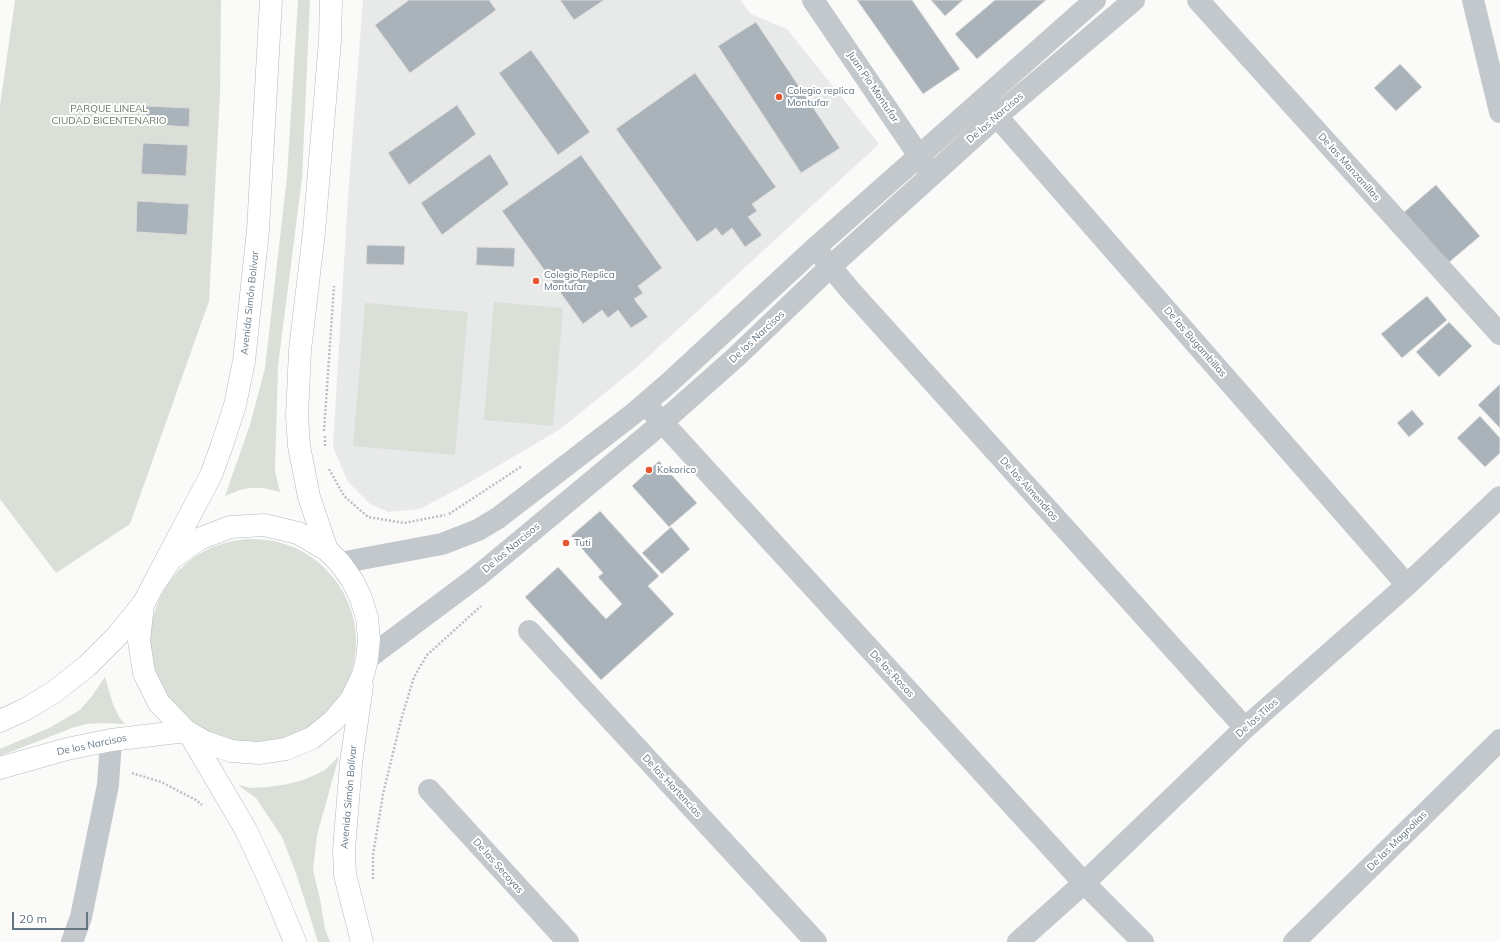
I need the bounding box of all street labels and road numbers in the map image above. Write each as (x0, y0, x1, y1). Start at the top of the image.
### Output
street label: Juan Pio Montufar (845, 49, 901, 125)
street label: De los Narcisos (964, 90, 1026, 146)
street label: De las Manzanillas (1315, 131, 1383, 203)
street label: Avenida Simón Bolívar (239, 251, 261, 355)
street label: De las Bugambillas (1161, 304, 1229, 380)
street label: De los Narcisos (727, 308, 787, 366)
street label: De los Almendros (997, 455, 1061, 523)
street label: De los Narcisos (480, 521, 542, 575)
street label: De las Rosas (867, 648, 917, 700)
street label: De los Tilos (1233, 696, 1281, 740)
street label: De los Narcisos (56, 732, 128, 758)
street label: Avenida Simón Bolívar (338, 745, 360, 849)
street label: De las Hortencias (640, 752, 704, 820)
street label: De las Magnolias (1365, 809, 1429, 873)
street label: De las Secoyas (470, 836, 526, 896)

